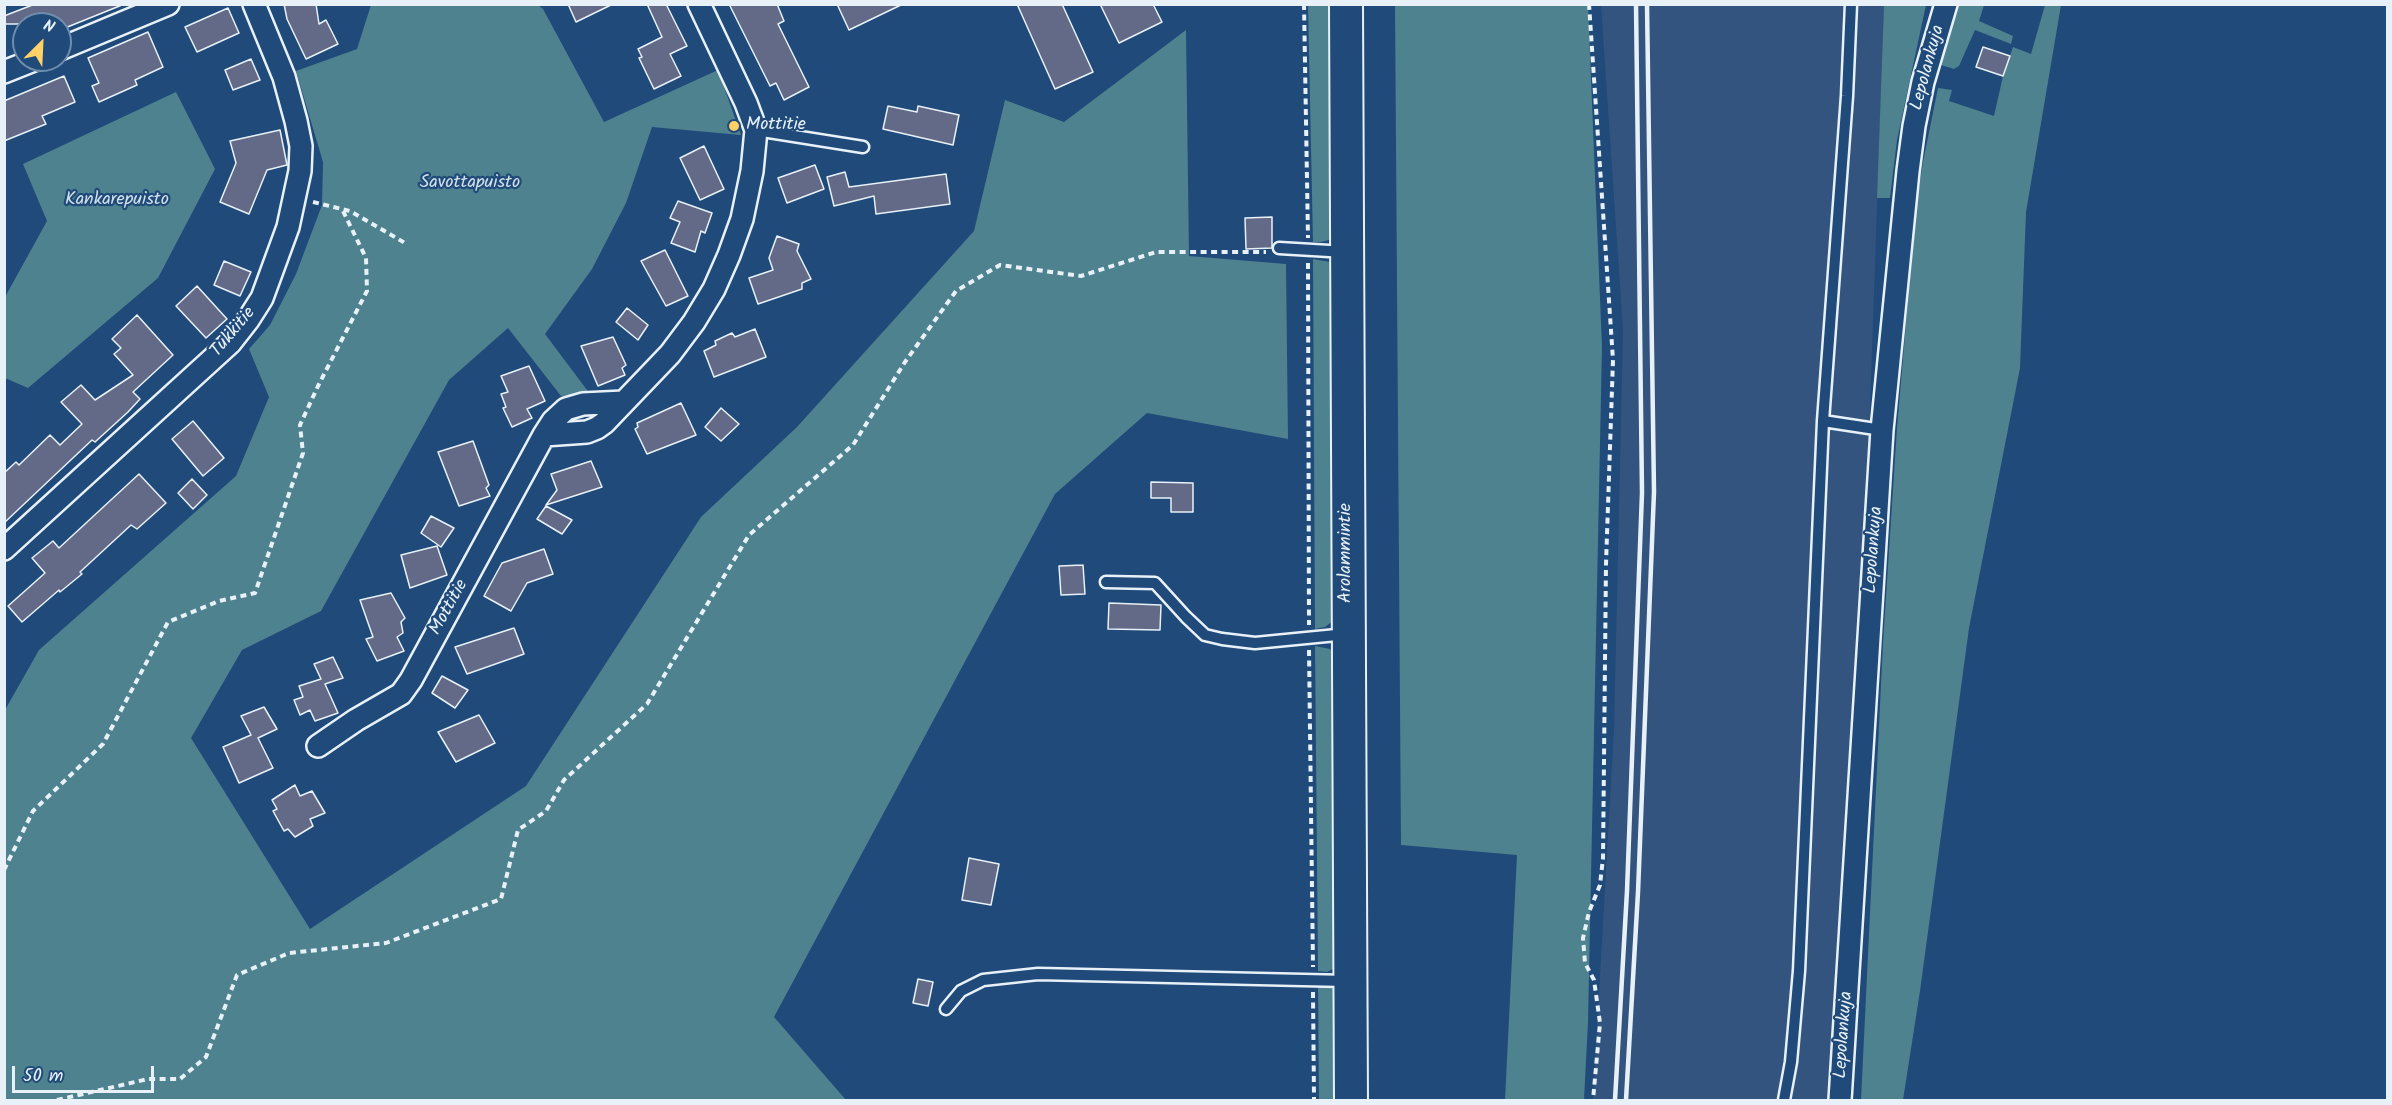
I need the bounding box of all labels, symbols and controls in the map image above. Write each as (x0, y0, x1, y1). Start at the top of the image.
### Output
north arrow (12, 12, 72, 72)
text: N (39, 13, 58, 40)
street label: Lepolankuja (1907, 23, 1951, 113)
place label: Mottitie (746, 115, 806, 137)
marker: Mottitie (727, 119, 741, 133)
park label: Savottapuisto (420, 173, 520, 195)
park label: Kankarepuisto (65, 190, 169, 212)
street label: Tukkitie (207, 304, 261, 362)
street label: Arolammintie (1336, 503, 1358, 603)
street label: Lepolankuja (1861, 506, 1889, 594)
street label: Mottitie (426, 577, 474, 639)
street label: Lepolankuja (1831, 991, 1859, 1079)
scale bar (15, 1054, 158, 1092)
text: 50 m (23, 1062, 63, 1091)

